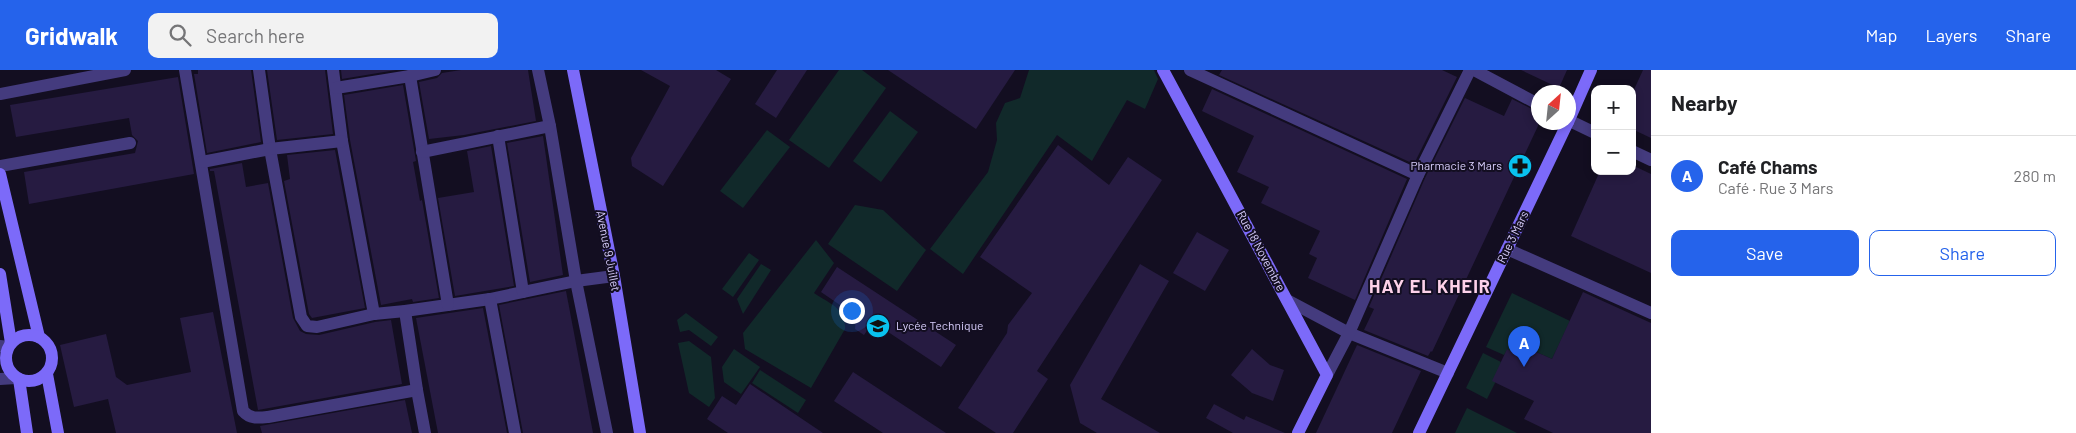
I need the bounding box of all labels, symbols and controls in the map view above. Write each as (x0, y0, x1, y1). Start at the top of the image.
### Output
search box (148, 13, 498, 58)
text: Gridwalk (25, 21, 118, 50)
icon: search (166, 21, 194, 49)
text: Search here (206, 24, 305, 47)
text: Map (1865, 24, 1897, 46)
text: Layers (1925, 24, 1978, 46)
text: Share (2006, 24, 2051, 46)
north arrow (1531, 85, 1576, 130)
map controls (1591, 85, 1636, 175)
button: + (1591, 85, 1636, 130)
text: Nearby (1671, 90, 1737, 115)
button: − (1591, 130, 1636, 175)
pharmacy icon: Pharmacie 3 Mars (1507, 153, 1533, 179)
text: Café Chams (1718, 155, 1818, 178)
place label: Pharmacie 3 Mars (1410, 158, 1502, 172)
text: A (1682, 166, 1692, 185)
text: 280 m (2014, 166, 2056, 185)
text: Café · Rue 3 Mars (1718, 178, 1834, 197)
street label: Rue 18 Novembre (1235, 208, 1289, 293)
street label: Rue 3 Mars (1494, 208, 1531, 265)
street label: Avenue 9 Juillet (594, 209, 624, 292)
button: Save (1671, 230, 1859, 276)
button: Share (1869, 230, 2056, 276)
district label: HAY EL KHEIR (1369, 275, 1491, 297)
your location (839, 298, 865, 324)
school or university icon: Lycée Technique (865, 313, 891, 339)
place label: Lycée Technique (896, 318, 983, 332)
pin: A (1508, 326, 1540, 367)

